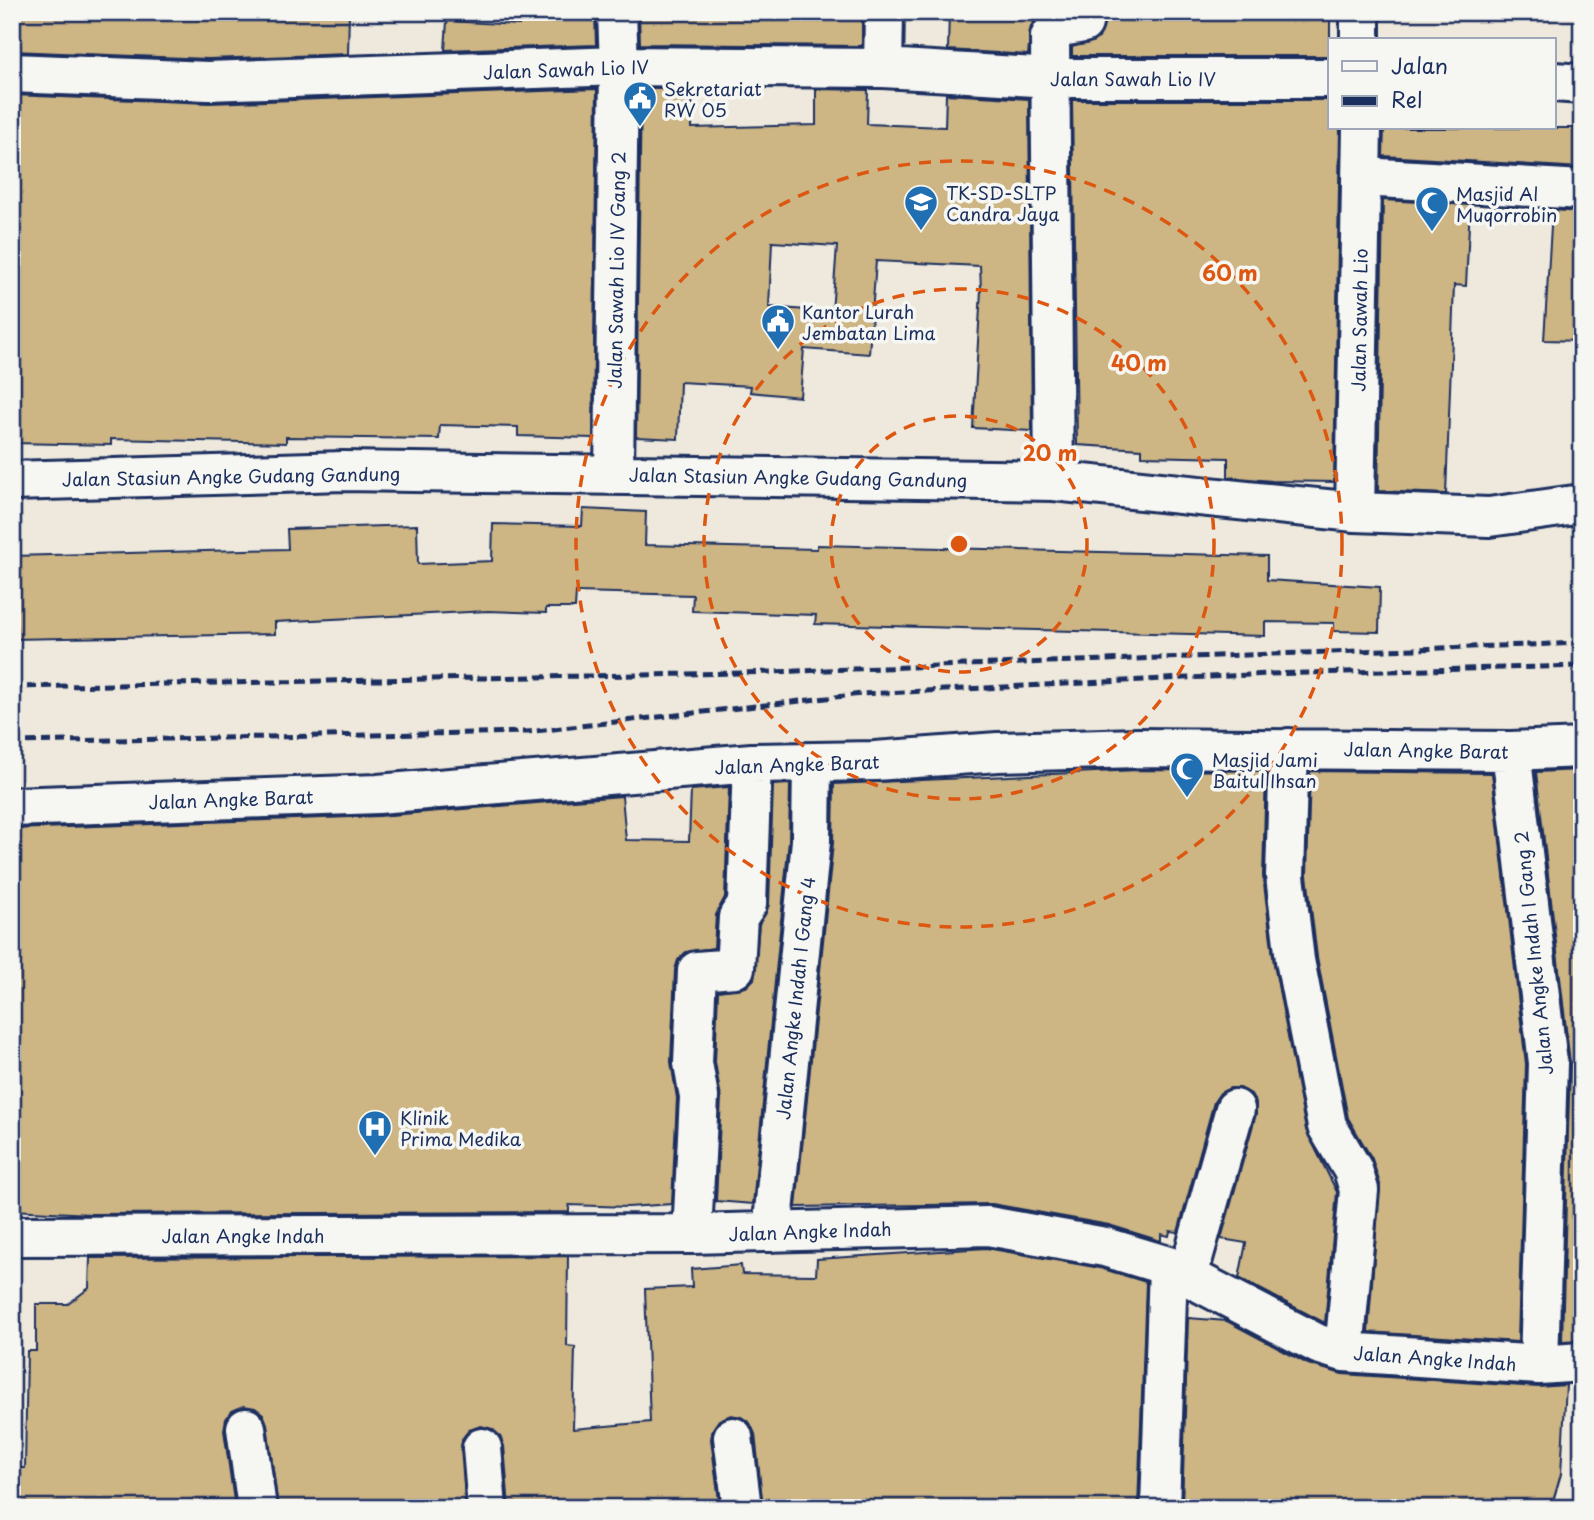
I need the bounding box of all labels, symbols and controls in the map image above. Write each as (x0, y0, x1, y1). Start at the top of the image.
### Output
legend (1328, 38, 1556, 130)
text: Jalan (1391, 49, 1448, 81)
street label: Jalan Sawah Lio IV (483, 53, 649, 85)
street label: Jalan Sawah Lio IV (1050, 65, 1216, 92)
place label: Sekretariat RW 05 (664, 75, 762, 123)
public building icon: Sekretariat RW 05 (621, 79, 659, 128)
text: Rel (1391, 83, 1422, 115)
street label: Jalan Sawah Lio IV Gang 2 (600, 151, 632, 389)
place label: TK-SD-SLTP Candra Jaya (946, 179, 1059, 227)
place label: Masjid Al Muqorrobin (1456, 180, 1557, 228)
school or university icon: TK-SD-SLTP Candra Jaya (902, 183, 940, 232)
mosque icon: Masjid Al Muqorrobin (1413, 184, 1451, 233)
street label: Jalan Sawah Lio (1344, 248, 1374, 392)
text: 60 m (1202, 256, 1258, 288)
place label: Kantor Lurah Jembatan Lima (802, 298, 936, 346)
public building icon: Kantor Lurah Jembatan Lima (759, 302, 797, 351)
text: 40 m (1111, 346, 1167, 378)
text: 20 m (1023, 436, 1077, 468)
street label: Jalan Stasiun Angke Gudang Gandung (62, 460, 400, 492)
street label: Jalan Stasiun Angke Gudang Gandung (629, 461, 967, 493)
centre of rings (947, 532, 971, 556)
street label: Jalan Angke Barat (1343, 735, 1509, 765)
place label: Masjid Jami Baitul Ihsan (1212, 746, 1318, 794)
street label: Jalan Angke Barat (714, 748, 880, 780)
mosque icon: Masjid Jami Baitul Ihsan (1168, 750, 1206, 799)
street label: Jalan Angke Barat (148, 783, 314, 815)
street label: Jalan Angke Indah I Gang 2 (1507, 830, 1559, 1076)
street label: Jalan Angke Indah I Gang 4 (769, 875, 821, 1121)
place label: Klinik Prima Medika (400, 1104, 522, 1152)
hospital icon: Klinik Prima Medika (356, 1108, 394, 1157)
street label: Jalan Angke Indah (728, 1215, 892, 1247)
street label: Jalan Angke Indah (161, 1222, 325, 1249)
street label: Jalan Angke Indah (1353, 1339, 1517, 1377)

